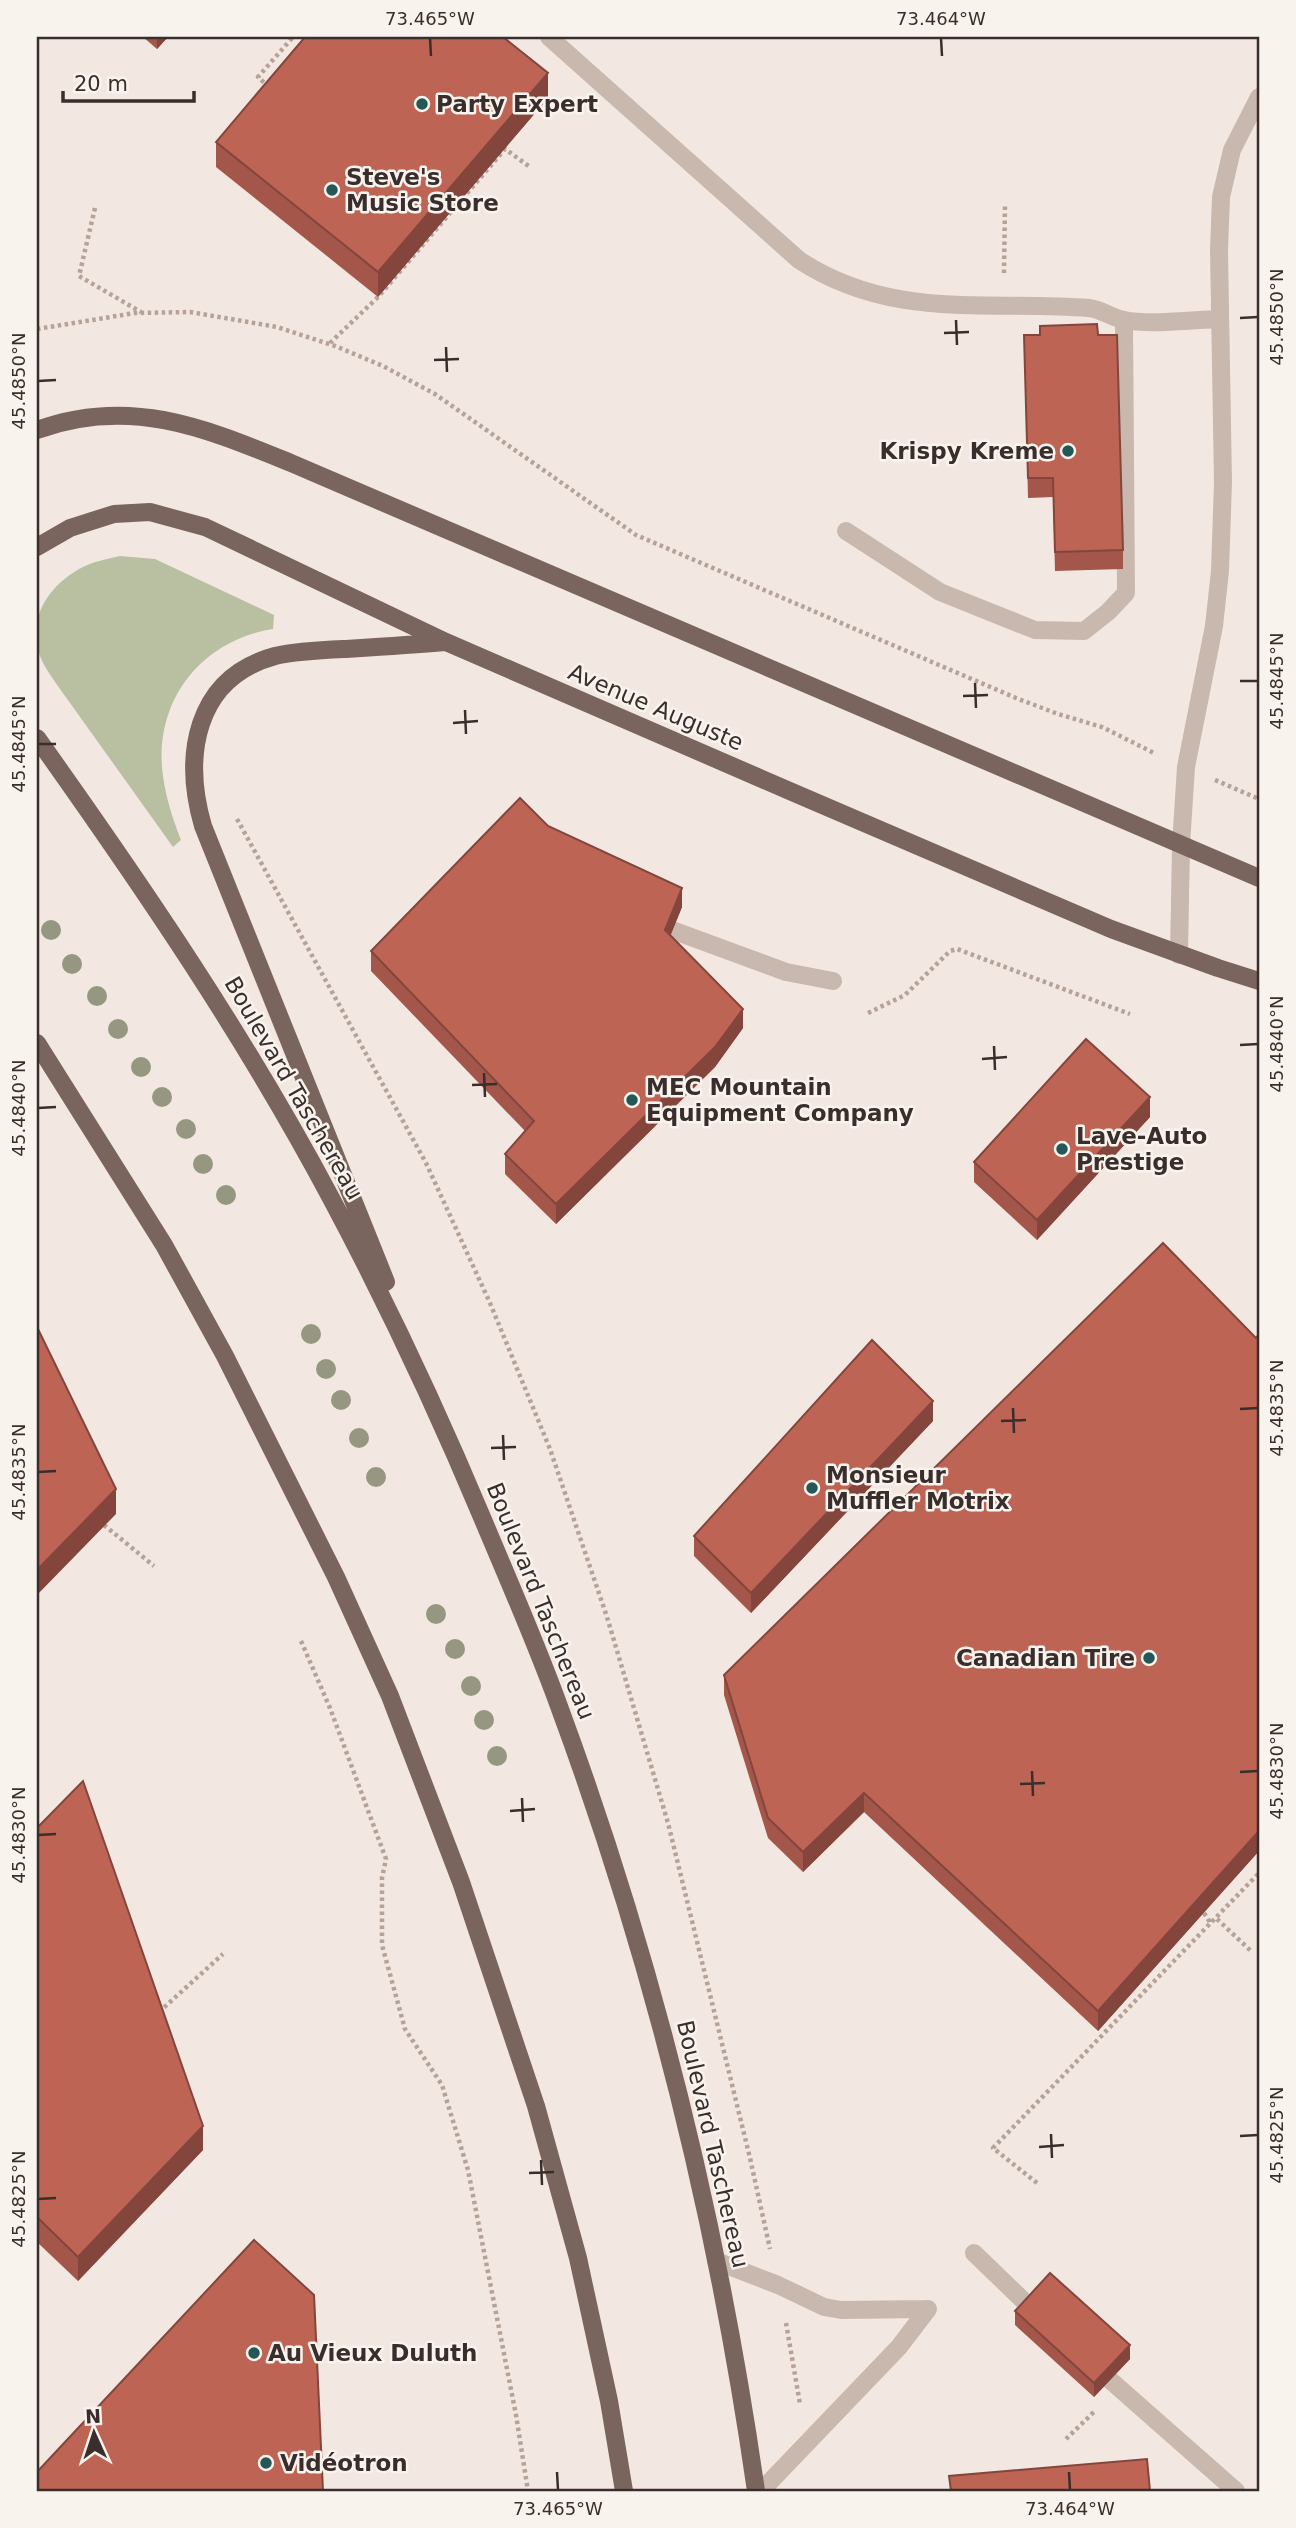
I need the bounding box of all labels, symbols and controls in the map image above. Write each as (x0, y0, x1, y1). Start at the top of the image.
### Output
text: 73.465°W (385, 8, 475, 29)
text: 73.464°W (896, 8, 986, 29)
scale bar (63, 60, 194, 104)
text: 20 m (74, 72, 128, 96)
place label: Party Expert (436, 91, 598, 117)
marker: Party Expert (414, 96, 430, 112)
place label: Steve's Music Store (346, 164, 499, 216)
marker: Steve's Music Store (324, 182, 340, 198)
text: 45.4850°N (1266, 269, 1287, 365)
text: 45.4850°N (8, 333, 29, 429)
place label: Krispy Kreme (879, 438, 1054, 464)
marker: Krispy Kreme (1060, 443, 1076, 459)
text: 45.4845°N (1266, 633, 1287, 729)
street label: Avenue Auguste (565, 658, 747, 756)
text: 45.4845°N (8, 696, 29, 792)
street label: Boulevard Taschereau (219, 972, 369, 1204)
text: 45.4840°N (1266, 996, 1287, 1092)
text: 45.4840°N (8, 1060, 29, 1156)
place label: MEC Mountain Equipment Company (646, 1074, 914, 1126)
marker: MEC Mountain Equipment Company (624, 1092, 640, 1108)
place label: Lave-Auto Prestige (1076, 1123, 1207, 1175)
marker: Lave-Auto Prestige (1054, 1141, 1070, 1157)
text: 45.4835°N (1266, 1360, 1287, 1456)
text: 45.4835°N (8, 1424, 29, 1520)
place label: Monsieur Muffler Motrix (826, 1462, 1010, 1514)
street label: Boulevard Taschereau (482, 1479, 600, 1723)
marker: Monsieur Muffler Motrix (804, 1480, 820, 1496)
place label: Canadian Tire (956, 1645, 1135, 1671)
marker: Canadian Tire (1141, 1650, 1157, 1666)
text: 45.4830°N (1266, 1723, 1287, 1819)
text: 45.4830°N (8, 1787, 29, 1883)
street label: Boulevard Taschereau (672, 2018, 754, 2270)
text: 45.4825°N (1266, 2087, 1287, 2183)
text: 45.4825°N (8, 2151, 29, 2247)
place label: Au Vieux Duluth (268, 2340, 477, 2366)
marker: Au Vieux Duluth (246, 2345, 262, 2361)
north arrow (60, 2398, 130, 2468)
text: N (85, 2405, 102, 2427)
place label: Vidéotron (280, 2450, 408, 2476)
marker: Vidéotron (258, 2455, 274, 2471)
text: 73.465°W (513, 2498, 603, 2519)
text: 73.464°W (1025, 2498, 1115, 2519)

